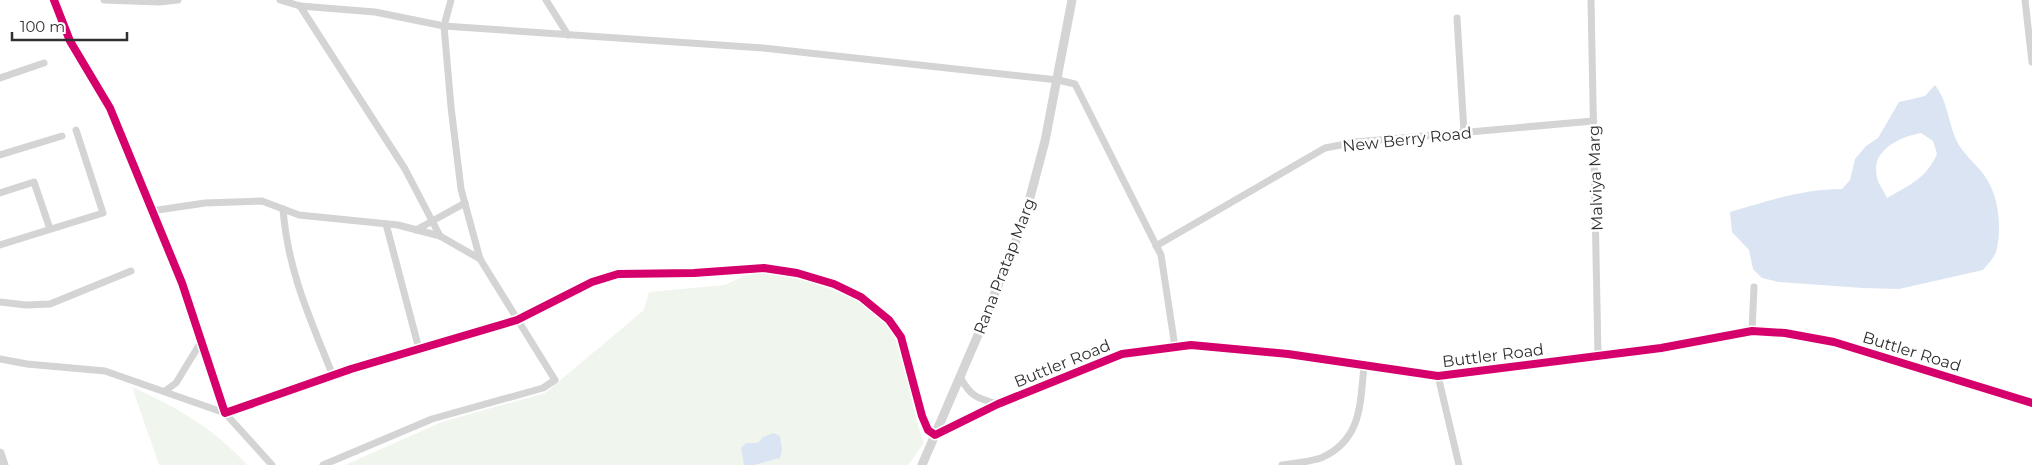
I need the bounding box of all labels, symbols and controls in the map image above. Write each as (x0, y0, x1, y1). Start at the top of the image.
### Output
scale bar (12, 10, 128, 42)
text: 100 m (20, 17, 65, 36)
street label: New Berry Road (1342, 123, 1473, 156)
street label: Malviya Marg (1584, 125, 1607, 231)
street label: Rana Pratap Marg (970, 195, 1039, 337)
street label: Buttler Road (1860, 327, 1963, 375)
street label: Buttler Road (1011, 336, 1113, 391)
street label: Buttler Road (1441, 340, 1545, 371)

